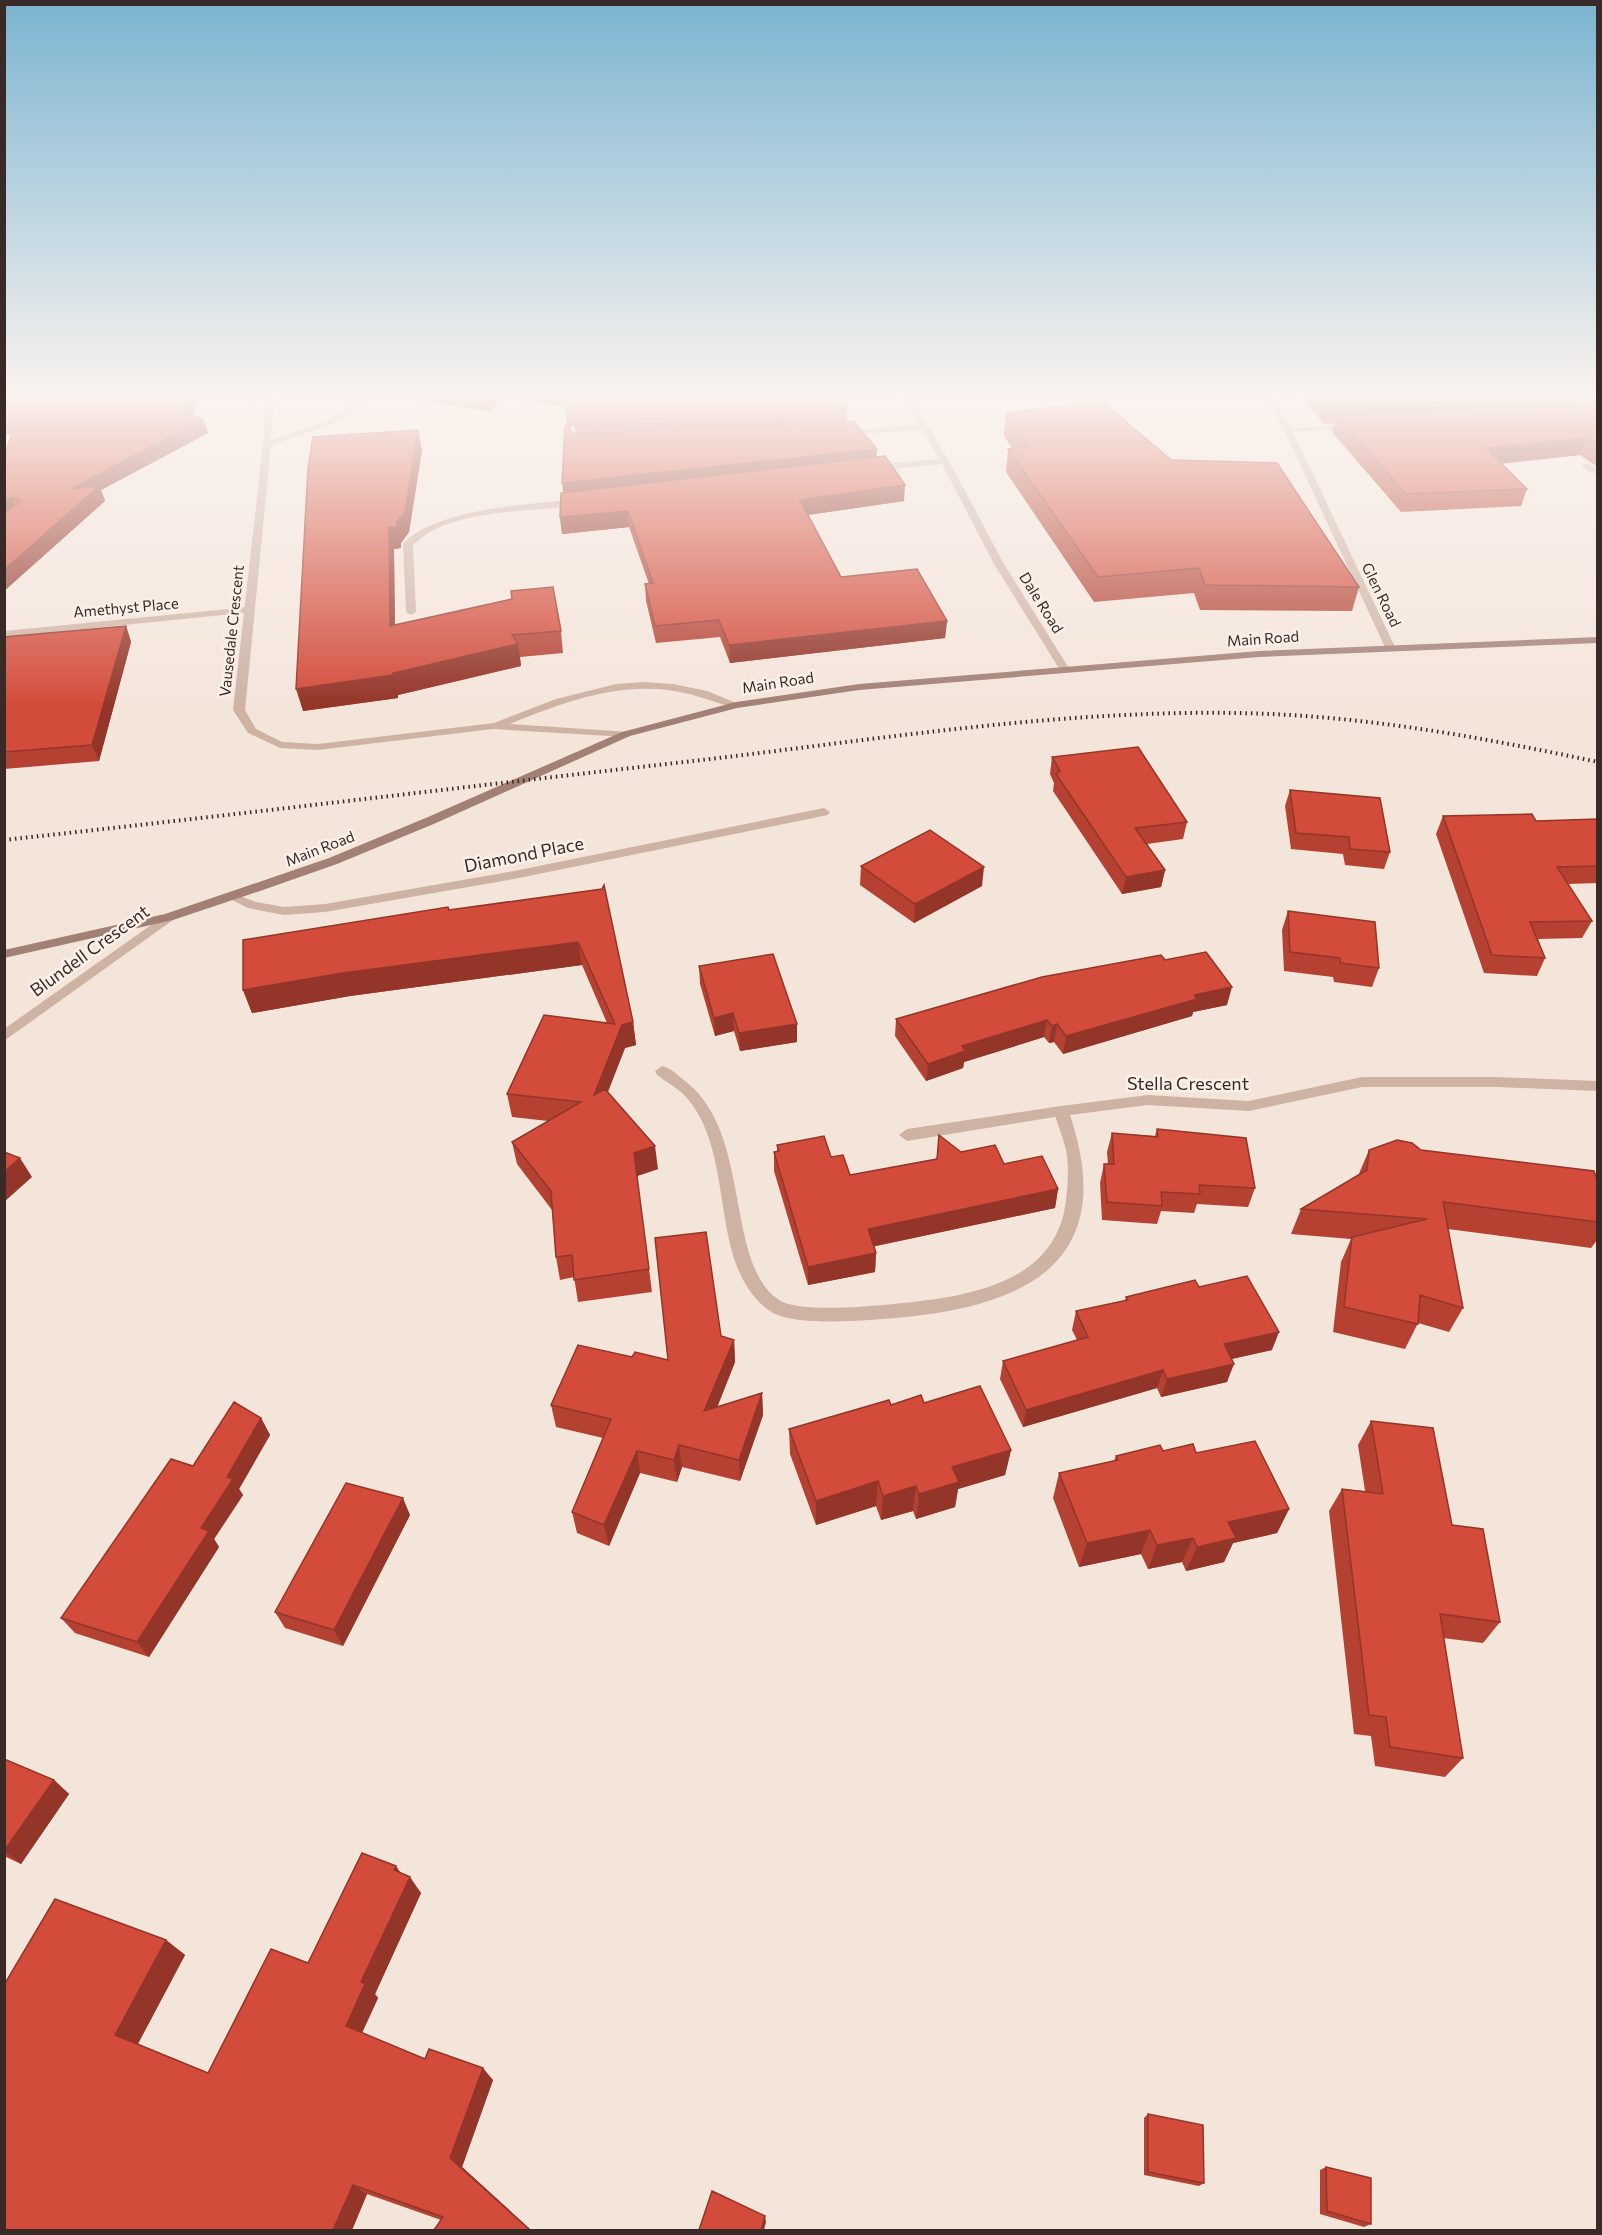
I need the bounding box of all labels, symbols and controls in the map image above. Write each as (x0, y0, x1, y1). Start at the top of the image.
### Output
street label: Glen Road (1359, 560, 1405, 630)
street label: Vausedale Crescent (215, 564, 247, 698)
street label: Dale Road (1016, 569, 1068, 636)
street label: Amethyst Place (72, 593, 179, 621)
street label: Main Road (1226, 626, 1300, 650)
street label: Main Road (741, 667, 815, 697)
street label: Main Road (283, 827, 357, 869)
street label: Diamond Place (462, 832, 586, 876)
street label: Blundell Crescent (25, 900, 153, 1001)
street label: Stella Crescent (1127, 1072, 1249, 1094)

